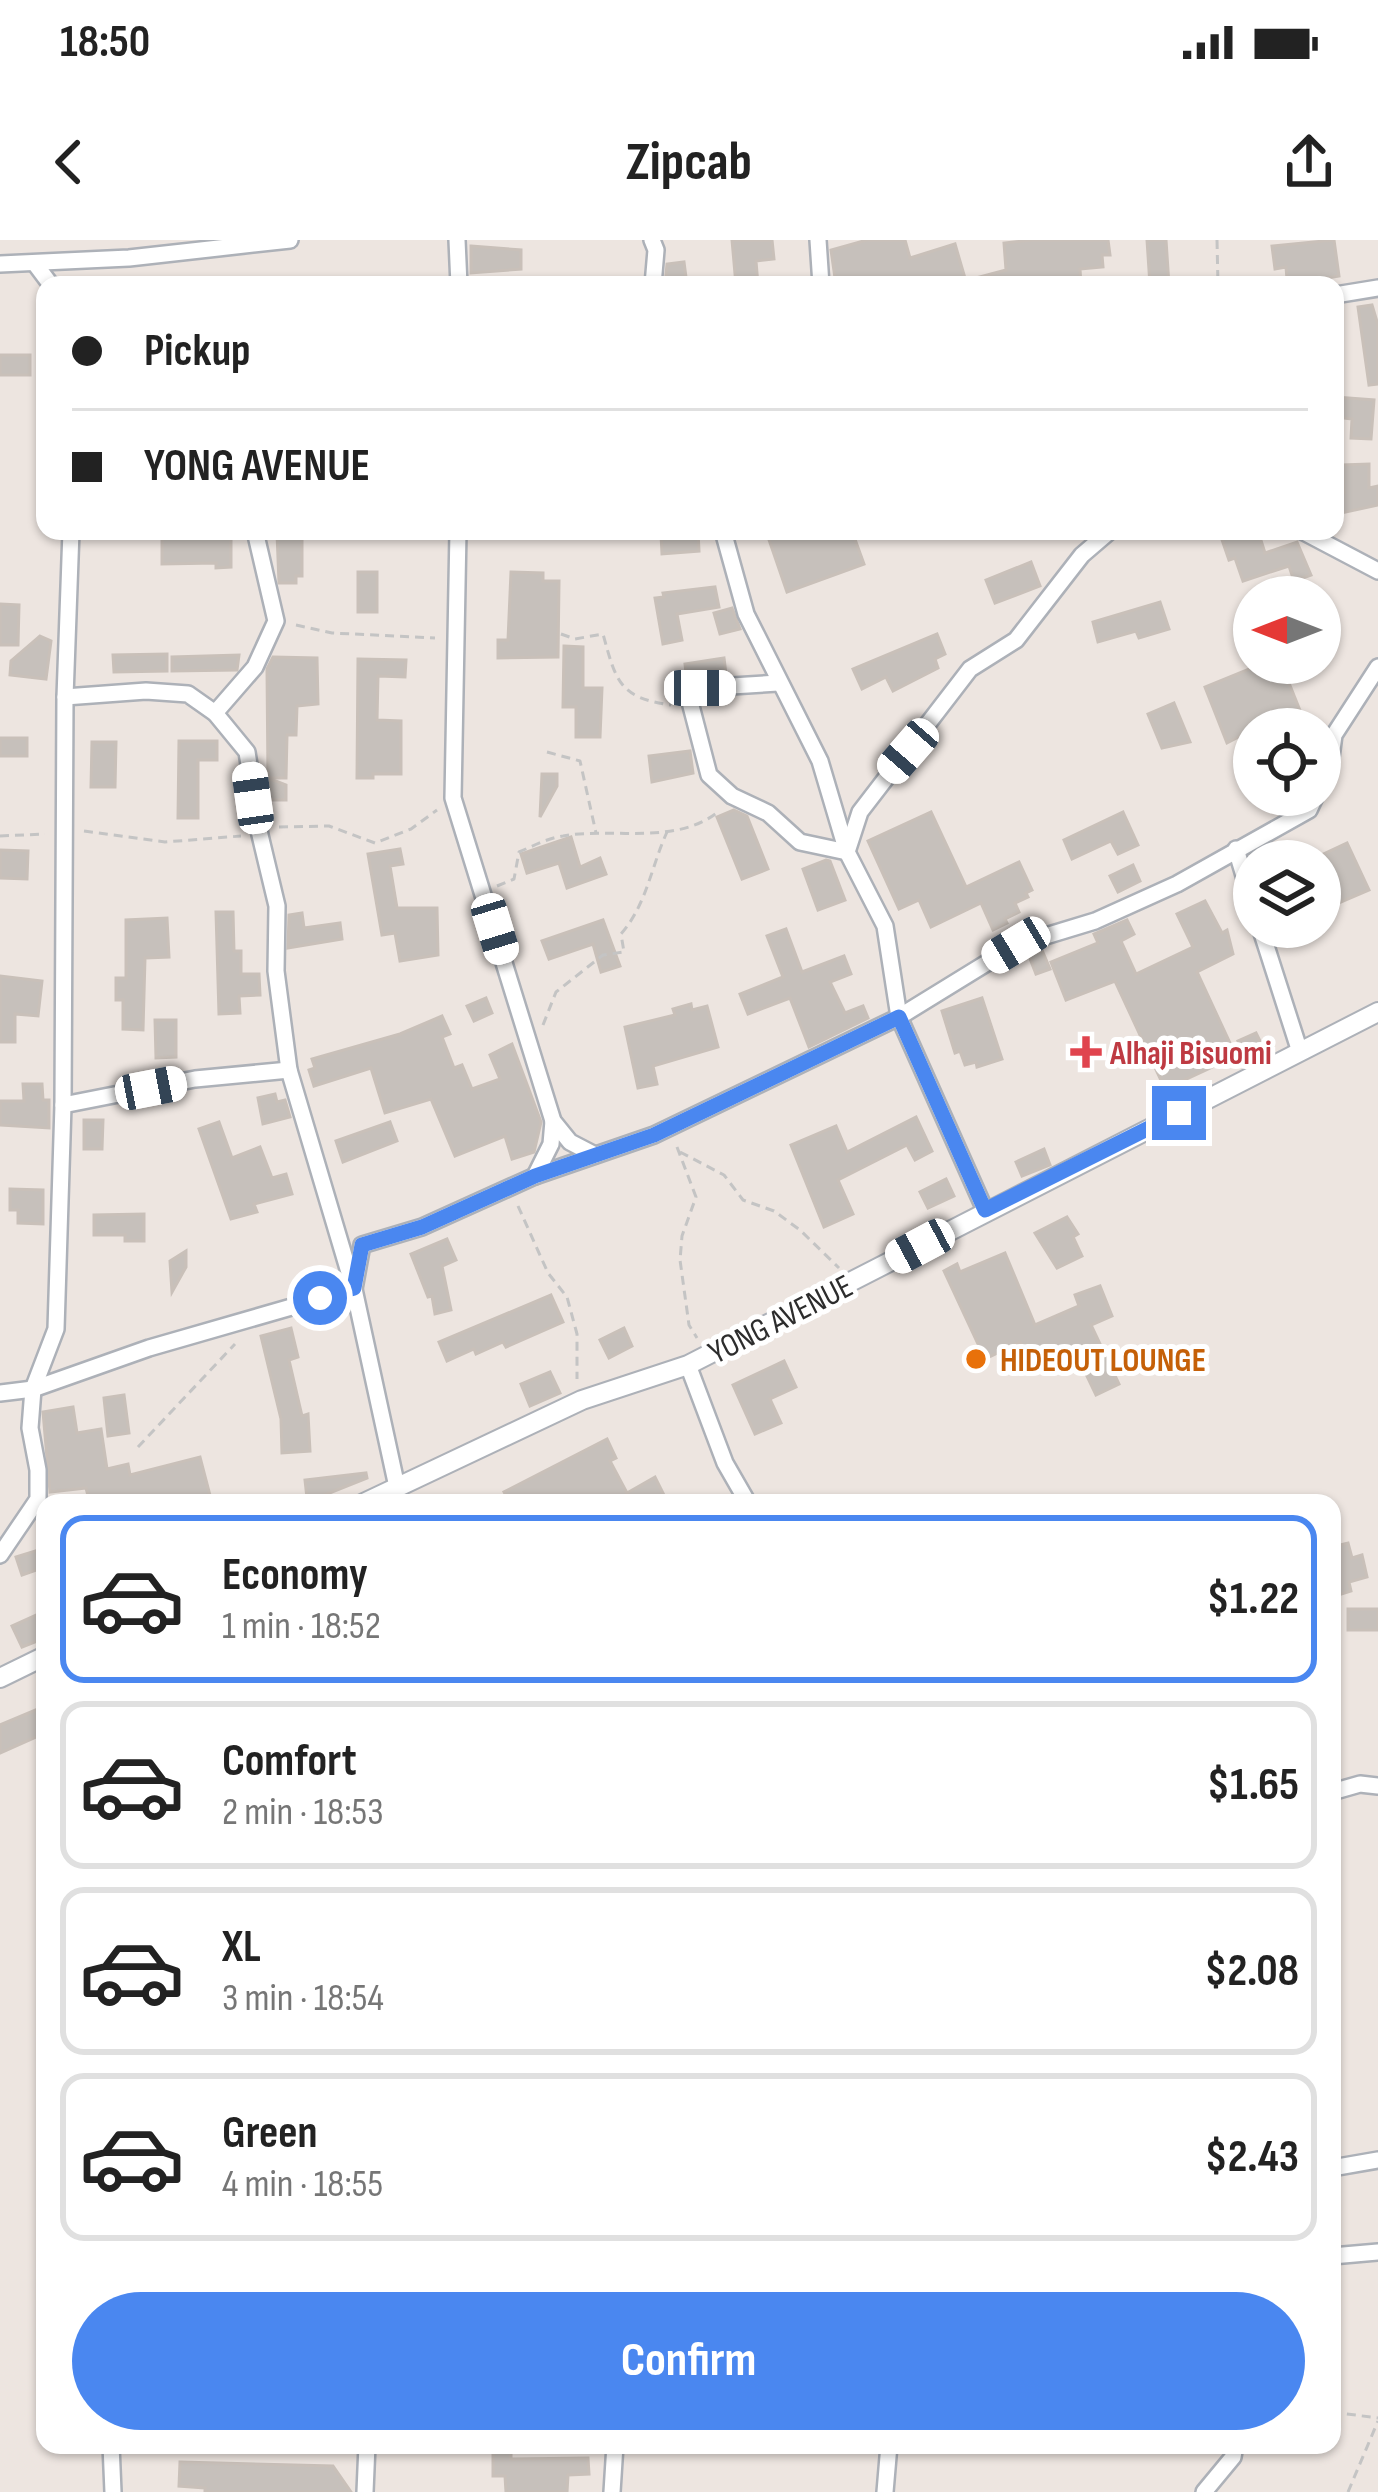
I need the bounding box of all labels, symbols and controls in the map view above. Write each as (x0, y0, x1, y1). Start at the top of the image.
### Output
text: 18:50 (60, 15, 150, 70)
icon: back (36, 129, 102, 195)
icon: share (1276, 129, 1342, 195)
text: Zipcab (626, 130, 752, 195)
text: Pickup (144, 324, 251, 379)
text: YONG AVENUE (144, 439, 370, 494)
north arrow (1233, 576, 1341, 684)
map controls (1233, 576, 1341, 948)
car (664, 670, 736, 706)
button: locate (1233, 708, 1341, 816)
car (871, 712, 945, 790)
car (230, 760, 276, 836)
button: layers (1233, 840, 1341, 948)
car (467, 889, 523, 969)
car (976, 911, 1056, 979)
place label: Alhaji Bisuomi (1109, 1034, 1272, 1074)
marker: Alhaji Bisuomi (1073, 1039, 1099, 1065)
car (112, 1063, 190, 1113)
route end (1152, 1086, 1206, 1140)
car (880, 1213, 960, 1279)
street label: YONG AVENUE (702, 1266, 860, 1373)
route start (293, 1271, 347, 1325)
place label: HIDEOUT LOUNGE (1000, 1341, 1206, 1381)
marker: HIDEOUT LOUNGE (963, 1346, 989, 1372)
icon: car (78, 1545, 186, 1653)
text: Economy (222, 1548, 368, 1603)
text: $1.22 (1207, 1572, 1299, 1627)
text: 1 min · 18:52 (222, 1603, 381, 1650)
icon: car (78, 1731, 186, 1839)
text: Comfort (222, 1734, 357, 1789)
text: $1.65 (1207, 1758, 1299, 1813)
text: 2 min · 18:53 (222, 1789, 384, 1836)
icon: car (78, 1917, 186, 2025)
text: XL (222, 1920, 261, 1975)
text: $2.08 (1204, 1944, 1299, 1999)
text: 3 min · 18:54 (222, 1975, 384, 2022)
icon: car (78, 2103, 186, 2211)
text: Green (222, 2106, 318, 2161)
text: $2.43 (1205, 2130, 1299, 2185)
text: 4 min · 18:55 (222, 2161, 383, 2208)
button: Confirm (72, 2292, 1305, 2430)

